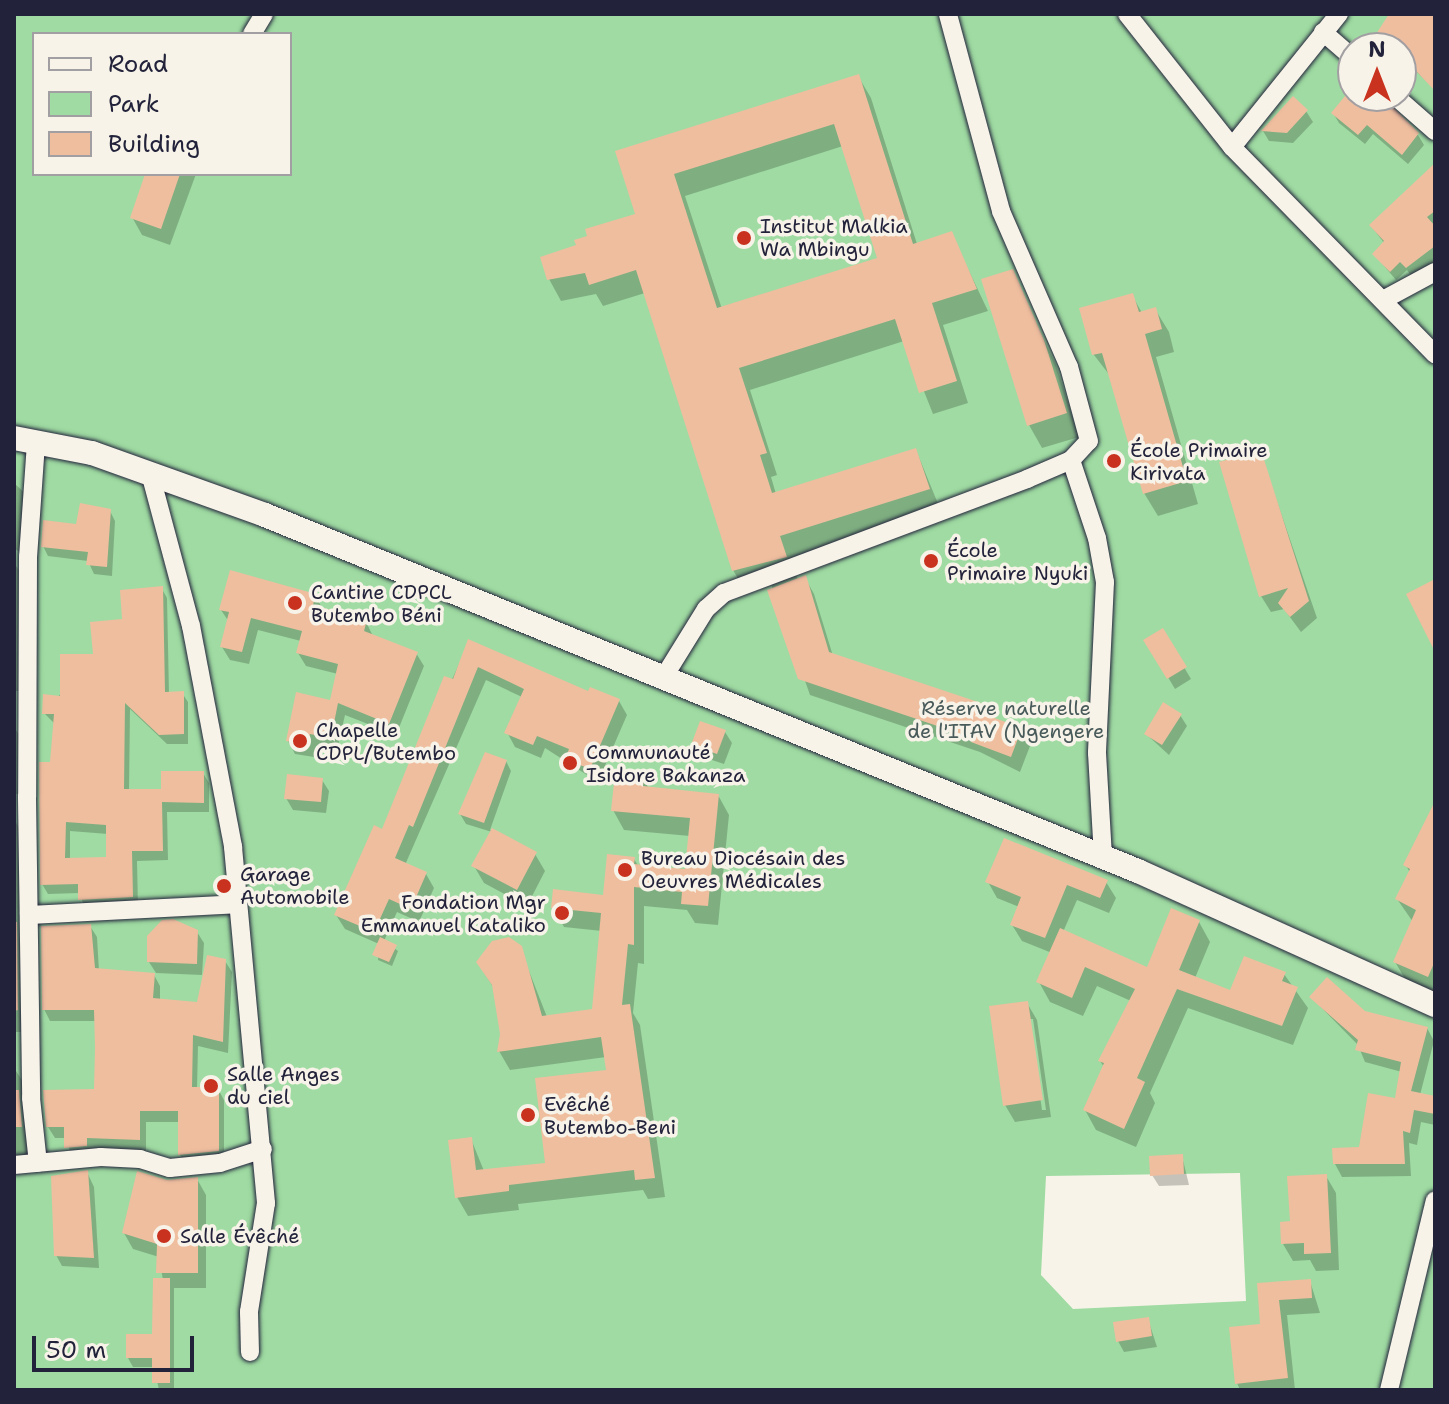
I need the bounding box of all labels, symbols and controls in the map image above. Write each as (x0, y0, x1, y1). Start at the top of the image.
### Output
legend (32, 32, 292, 176)
north arrow (1337, 32, 1417, 112)
text: N (1368, 35, 1386, 64)
text: Road (108, 48, 168, 80)
text: Park (108, 88, 160, 120)
text: Building (108, 128, 200, 160)
place label: Institut Malkia Wa Mbingu (760, 214, 908, 261)
marker: Institut Malkia Wa Mbingu (735, 229, 753, 247)
place label: École Primaire Kirivata (1130, 438, 1268, 485)
marker: École Primaire Kirivata (1105, 452, 1123, 470)
place label: École Primaire Nyuki (947, 538, 1088, 585)
marker: École Primaire Nyuki (922, 552, 940, 570)
place label: Cantine CDPCL Butembo Béni (311, 580, 452, 627)
marker: Cantine CDPCL Butembo Béni (286, 594, 304, 612)
park label: Réserve naturelle de l'ITAV (Ngengere (908, 697, 1104, 744)
place label: Chapelle CDPL/Butembo (316, 718, 456, 765)
marker: Chapelle CDPL/Butembo (291, 732, 309, 750)
place label: Communauté Isidore Bakanza (586, 740, 745, 787)
marker: Communauté Isidore Bakanza (561, 754, 579, 772)
place label: Bureau Diocésain des Oeuvres Médicales (641, 846, 845, 893)
marker: Bureau Diocésain des Oeuvres Médicales (616, 861, 634, 879)
place label: Garage Automobile (240, 862, 350, 909)
marker: Garage Automobile (215, 877, 233, 895)
place label: Fondation Mgr Emmanuel Kataliko (361, 890, 546, 937)
marker: Fondation Mgr Emmanuel Kataliko (553, 904, 571, 922)
place label: Salle Anges du ciel (227, 1062, 340, 1109)
marker: Salle Anges du ciel (202, 1077, 220, 1095)
place label: Evêché Butembo-Beni (544, 1092, 676, 1139)
marker: Evêché Butembo-Beni (519, 1106, 537, 1124)
place label: Salle Évêché (180, 1224, 300, 1248)
marker: Salle Évêché (155, 1227, 173, 1245)
scale bar (36, 1320, 198, 1370)
text: 50 m (46, 1334, 106, 1366)

